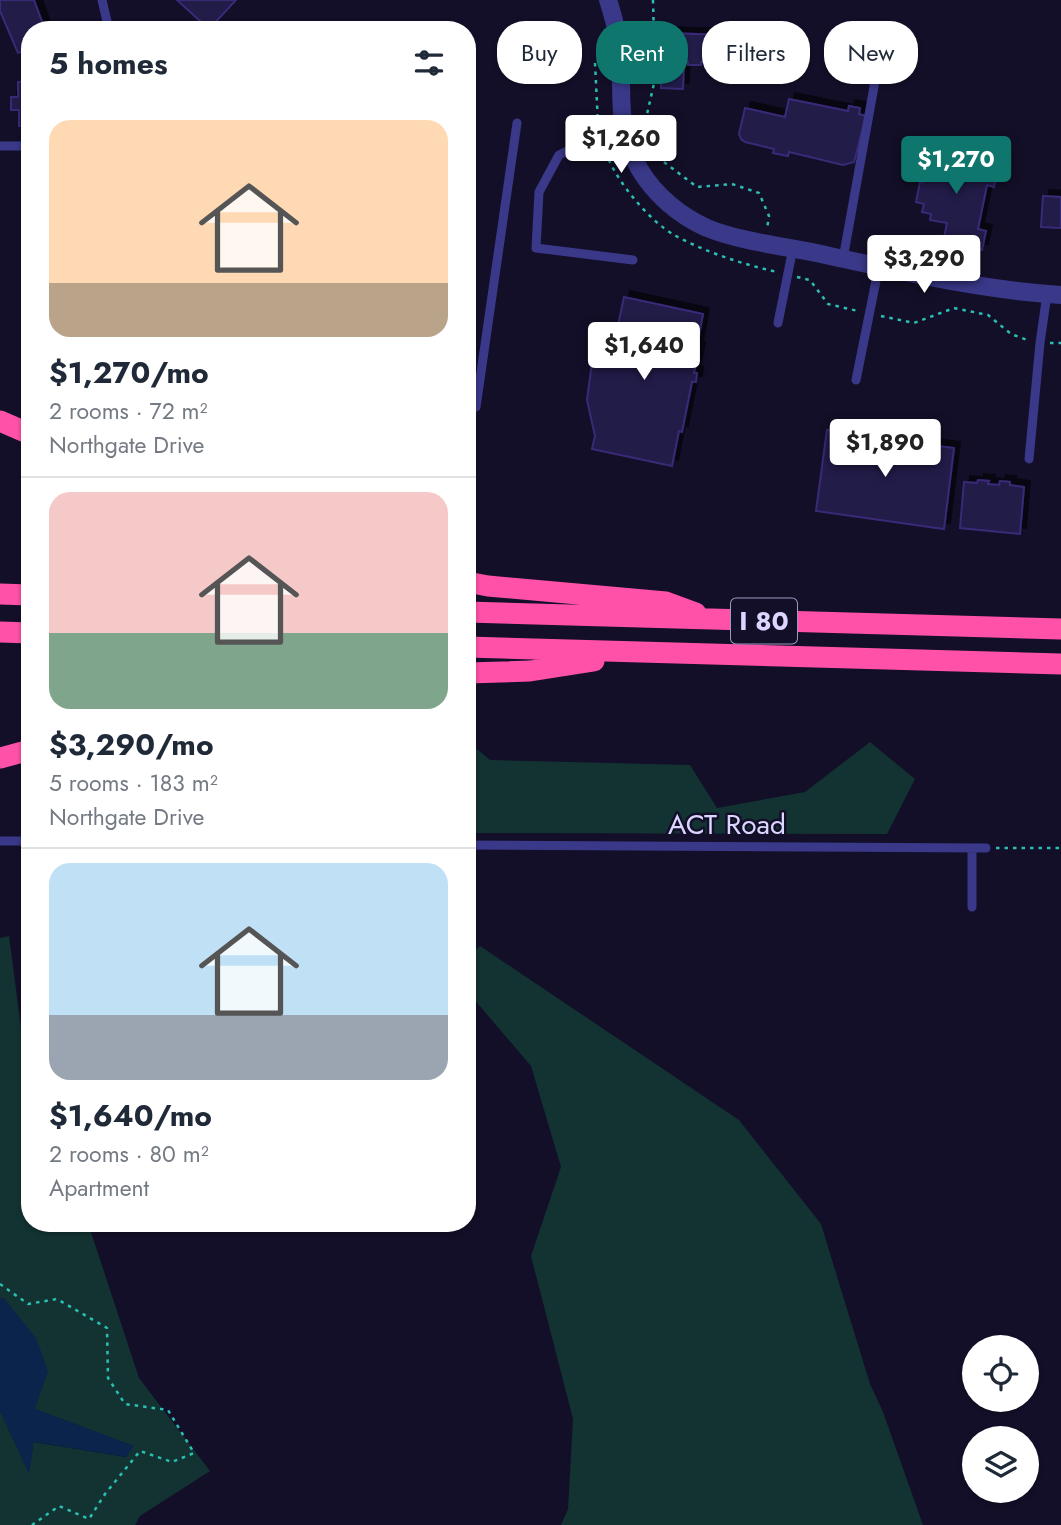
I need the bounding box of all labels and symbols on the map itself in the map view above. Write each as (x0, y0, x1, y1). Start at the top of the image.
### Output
pin: $1,260 (564, 116, 678, 175)
pin: $1,270 (899, 136, 1013, 196)
pin: $3,290 (867, 236, 981, 295)
pin: $1,640 (587, 322, 701, 382)
pin: $1,890 (828, 420, 942, 479)
road number: I 80 (731, 598, 797, 643)
street label: ACT Road (668, 804, 786, 845)

